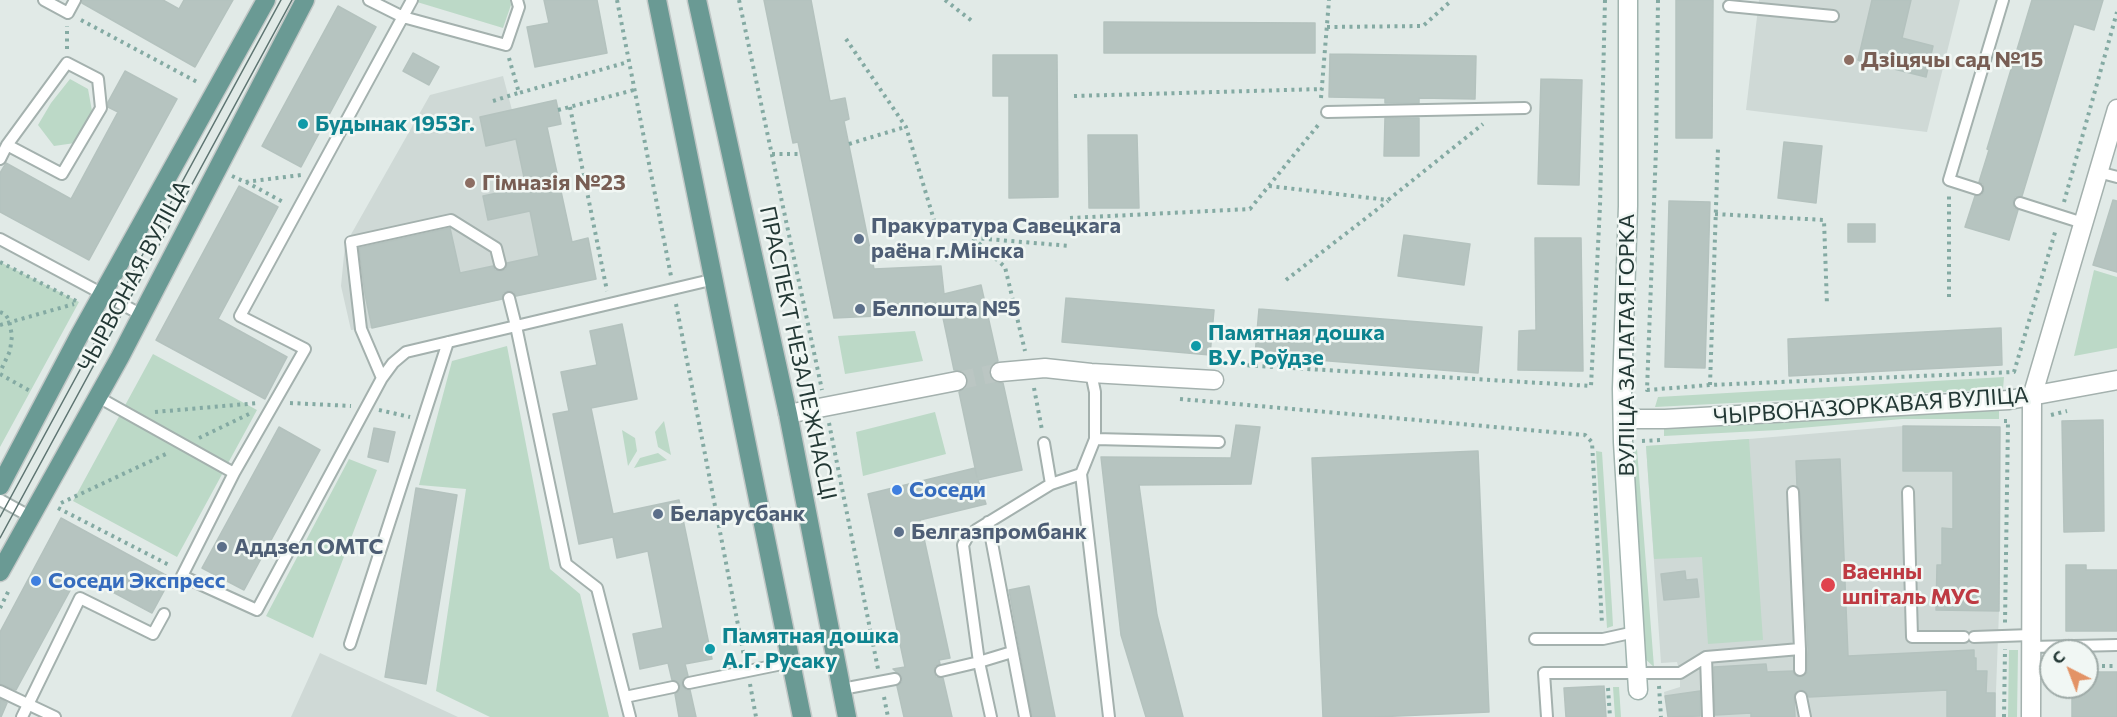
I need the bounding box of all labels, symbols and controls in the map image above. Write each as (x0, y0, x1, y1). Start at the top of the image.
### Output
place label: Дзіцячы сад №15 (1861, 47, 2043, 73)
marker: Дзіцячы сад №15 (1842, 53, 1856, 67)
place label: Будынак 1953г. (315, 111, 475, 137)
marker: Будынак 1953г. (296, 117, 310, 131)
place label: Гімназія №23 (482, 170, 626, 196)
street label: ЧЫРВОНАЯ ВУЛІЦА (72, 176, 196, 376)
marker: Гімназія №23 (463, 176, 477, 190)
street label: ПРАСПЕКТ НЕЗАЛЕЖНАСЦІ (754, 204, 842, 502)
place label: Пракуратура Савецкага раёна г.Мінска (871, 213, 1121, 264)
street label: ВУЛІЦА ЗАЛАТАЯ ГОРКА (1614, 214, 1640, 476)
marker: Пракуратура Савецкага раёна г.Мінска (852, 232, 866, 246)
place label: Белпошта №5 (872, 296, 1021, 322)
marker: Белпошта №5 (853, 302, 867, 316)
place label: Памятная дошка В.У. Роўдзе (1208, 320, 1385, 372)
marker: Памятная дошка В.У. Роўдзе (1189, 339, 1203, 353)
street label: ЧЫРВОНАЗОРКАВАЯ ВУЛІЦА (1712, 382, 2030, 430)
place label: Соседи (909, 477, 986, 503)
marker: Соседи (890, 483, 904, 497)
place label: Беларусбанк (670, 501, 805, 527)
marker: Беларусбанк (651, 507, 665, 521)
place label: Белгазпромбанк (911, 519, 1087, 545)
marker: Белгазпромбанк (892, 525, 906, 539)
place label: Аддзел ОМТС (234, 534, 384, 560)
marker: Аддзел ОМТС (215, 540, 229, 554)
place label: Ваенны шпіталь МУС (1842, 559, 1980, 610)
place label: Соседи Экспресс (48, 568, 225, 594)
marker: Соседи Экспресс (29, 574, 43, 588)
marker: Ваенны шпіталь МУС (1819, 576, 1837, 594)
place label: Памятная дошка А.Г. Русаку (722, 623, 899, 674)
north arrow (2039, 639, 2099, 699)
marker: Памятная дошка А.Г. Русаку (703, 642, 717, 656)
text: С (2048, 646, 2068, 667)

